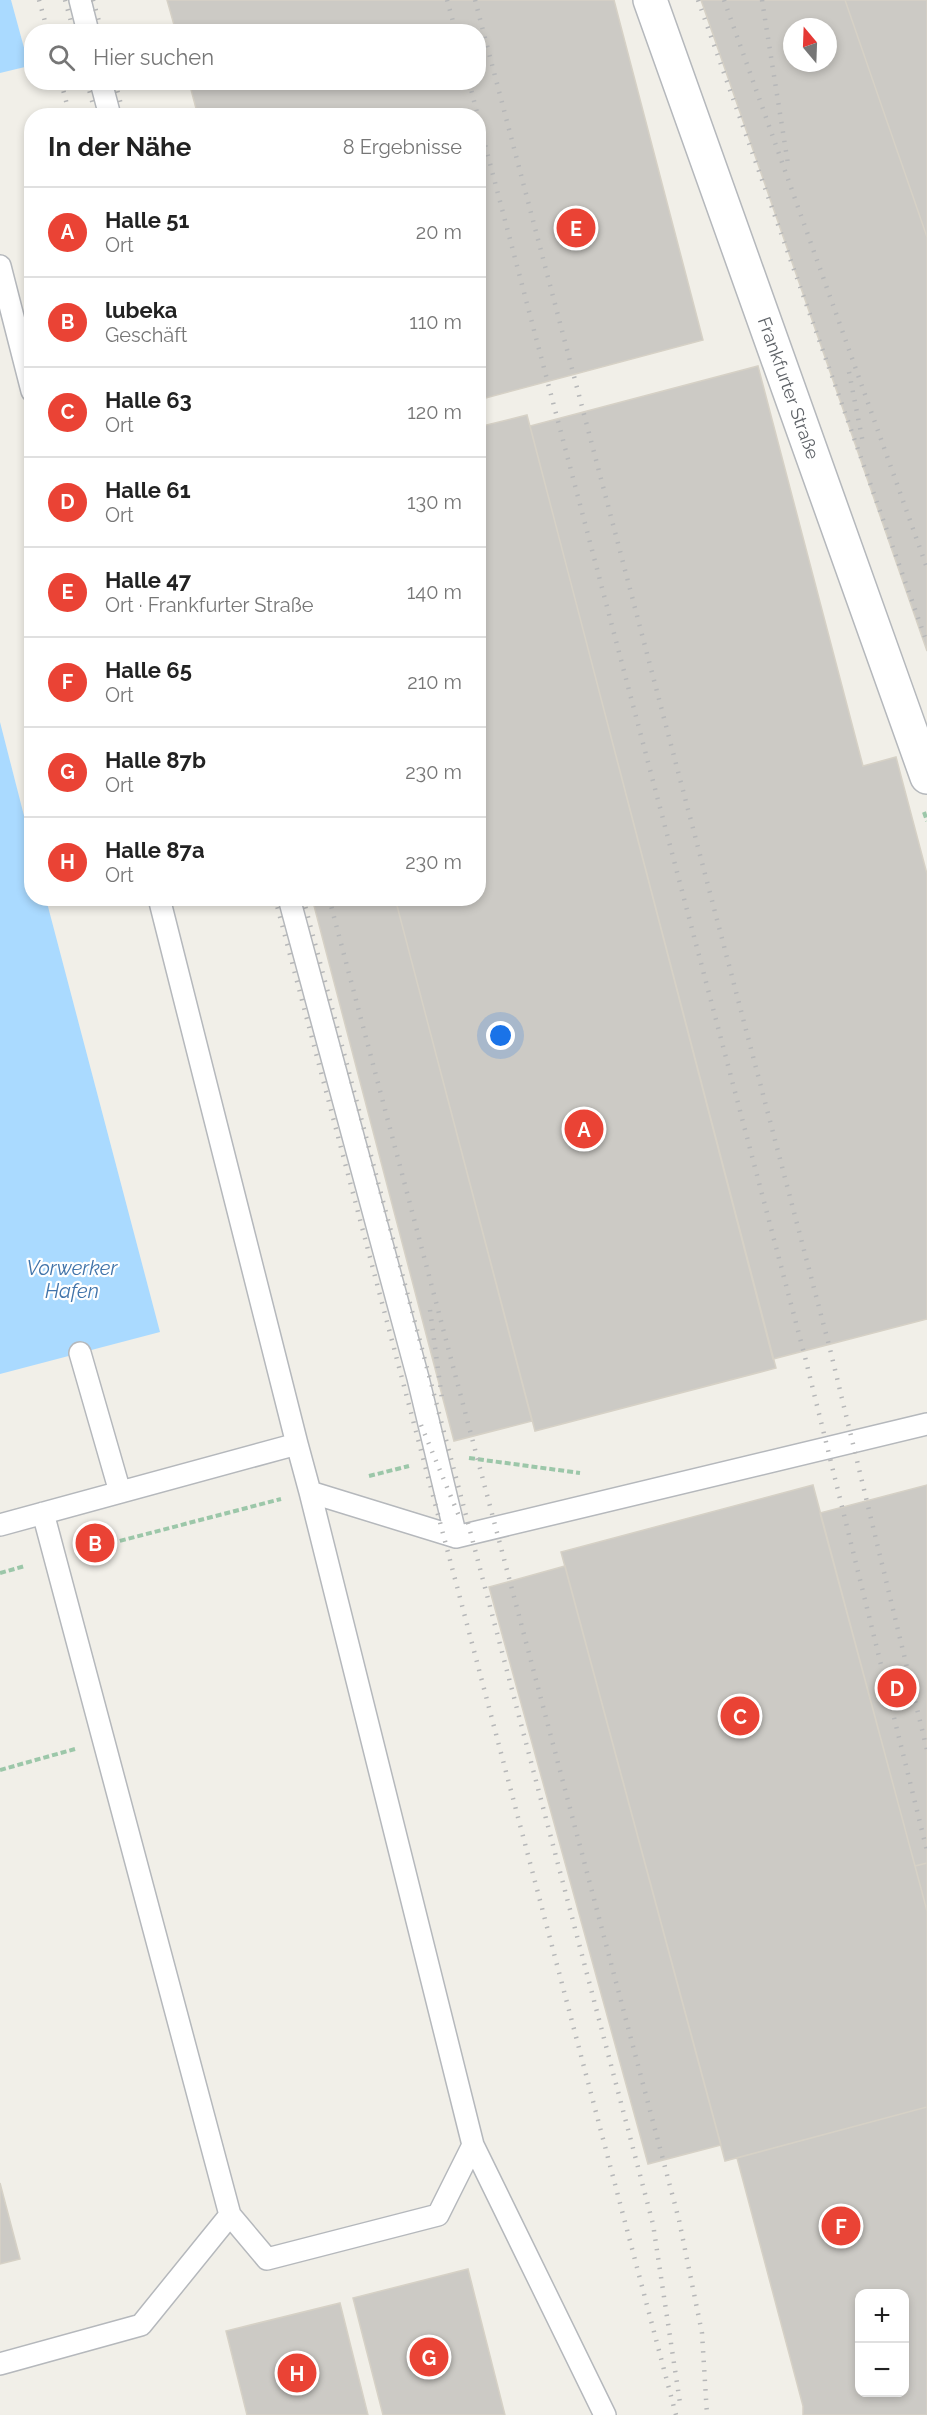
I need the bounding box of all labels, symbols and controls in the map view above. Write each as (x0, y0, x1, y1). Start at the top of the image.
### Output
north arrow (783, 18, 837, 72)
search box (24, 24, 486, 90)
icon: search (45, 41, 78, 74)
text: Hier suchen (93, 44, 214, 70)
text: In der Nähe (48, 132, 191, 162)
text: 8 Ergebnisse (343, 135, 462, 159)
pin: E (556, 206, 596, 250)
text: Halle 51 (105, 207, 189, 233)
text: A (61, 220, 74, 244)
text: 20 m (416, 220, 462, 244)
text: Ort (105, 233, 134, 257)
text: lubeka (105, 297, 178, 323)
text: B (61, 310, 74, 334)
text: 110 m (409, 310, 462, 334)
street label: Frankfurter Straße (754, 314, 824, 462)
text: Geschäft (105, 323, 187, 347)
text: Halle 63 (105, 387, 192, 413)
text: C (61, 400, 74, 424)
text: 120 m (407, 400, 462, 424)
text: Ort (105, 413, 134, 437)
text: Halle 61 (105, 477, 191, 503)
text: D (60, 490, 75, 514)
text: 130 m (407, 490, 462, 514)
text: Ort (105, 503, 134, 527)
text: Halle 47 (105, 567, 191, 593)
text: E (61, 580, 74, 604)
text: 140 m (407, 580, 462, 604)
text: Ort · Frankfurter Straße (105, 593, 314, 617)
text: Halle 65 (105, 657, 192, 683)
text: F (62, 670, 73, 694)
text: 210 m (407, 670, 462, 694)
text: Ort (105, 683, 134, 707)
text: Halle 87b (105, 747, 206, 773)
text: G (60, 760, 75, 784)
text: 230 m (405, 760, 462, 784)
text: Ort (105, 773, 134, 797)
text: Halle 87a (105, 837, 205, 863)
text: H (60, 850, 75, 874)
text: 230 m (405, 850, 462, 874)
text: Ort (105, 863, 134, 887)
your location (486, 1021, 515, 1050)
pin: A (564, 1106, 604, 1152)
water label: Vorwerker Hafen (27, 1256, 119, 1303)
pin: B (76, 1520, 115, 1566)
pin: D (878, 1666, 916, 1710)
pin: C (720, 1694, 760, 1738)
pin: F (822, 2204, 860, 2248)
map controls (855, 2289, 909, 2397)
button: + (855, 2289, 909, 2343)
pin: G (410, 2334, 448, 2380)
button: − (855, 2343, 909, 2397)
pin: H (278, 2350, 316, 2396)

